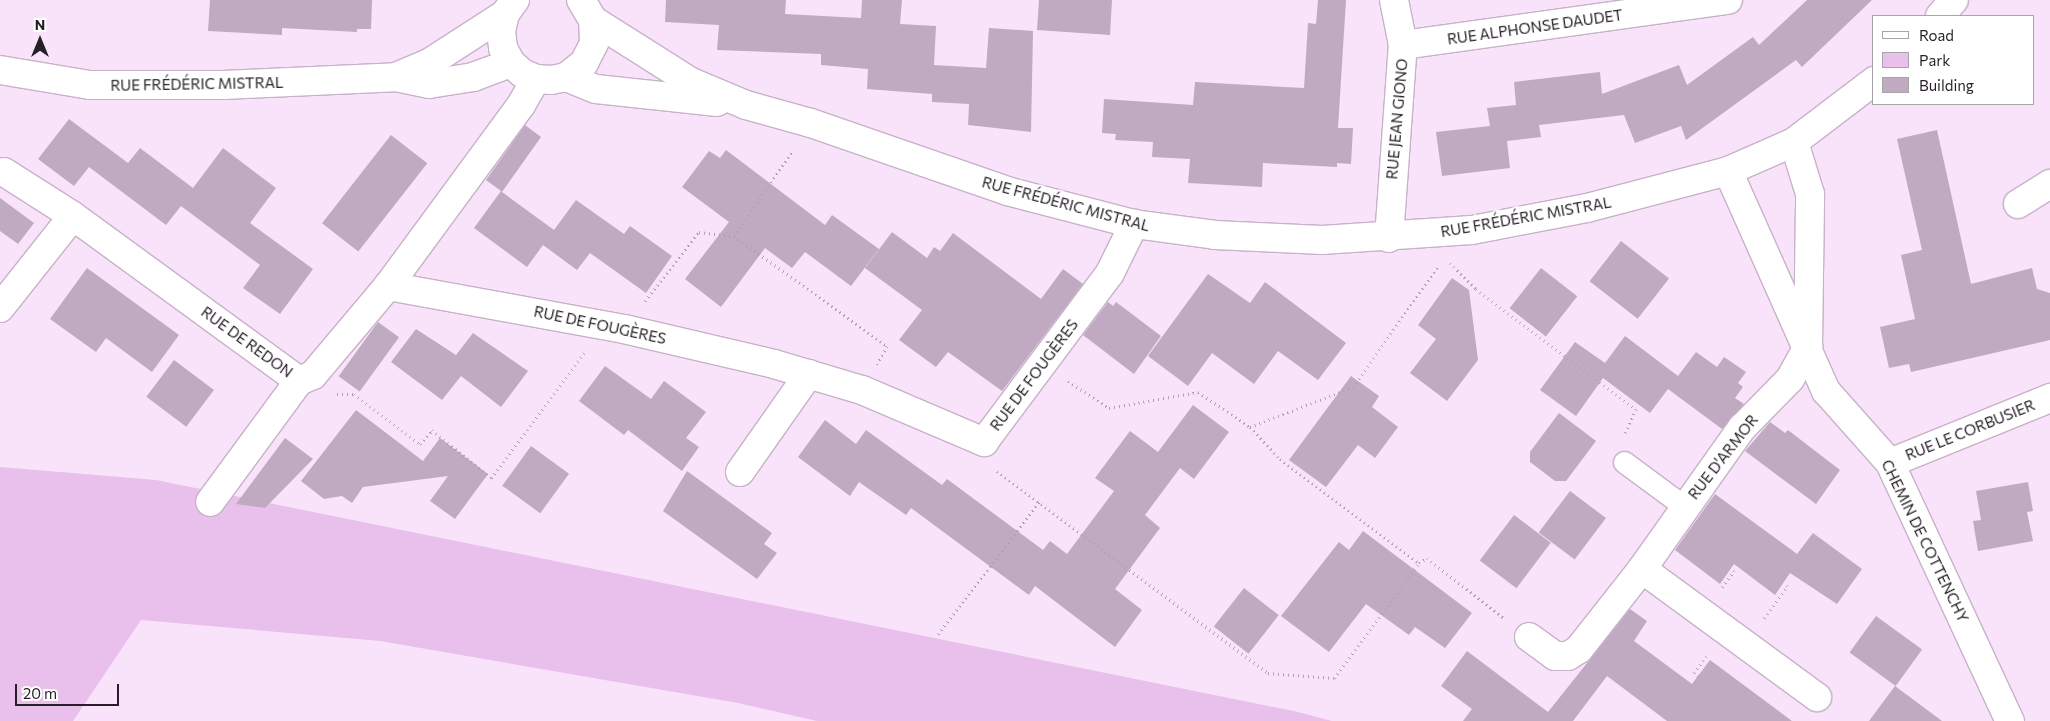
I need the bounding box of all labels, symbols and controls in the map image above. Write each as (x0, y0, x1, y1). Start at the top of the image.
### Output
street label: RUE ALPHONSE DAUDET (1446, 6, 1624, 48)
north arrow (15, 15, 65, 65)
legend (1872, 15, 2035, 105)
text: N (35, 16, 45, 33)
text: Road (1919, 26, 1954, 44)
text: Park (1919, 51, 1950, 69)
street label: RUE JEAN GIONO (1383, 58, 1411, 180)
street label: RUE FRÉDÉRIC MISTRAL (110, 73, 284, 95)
text: Building (1919, 76, 1974, 94)
street label: RUE FRÉDÉRIC MISTRAL (980, 173, 1152, 235)
street label: RUE FRÉDÉRIC MISTRAL (1439, 193, 1613, 241)
street label: RUE DE FOUGÈRES (532, 302, 668, 348)
street label: RUE DE REDON (198, 303, 296, 381)
street label: RUE DE FOUGÈRES (986, 316, 1082, 434)
street label: RUE LE CORBUSIER (1903, 396, 2037, 464)
street label: RUE D'ARMOR (1684, 411, 1762, 503)
street label: CHEMIN DE COTTENCHY (1878, 457, 1972, 625)
scale bar (18, 674, 121, 706)
text: 20 m (23, 684, 57, 702)

